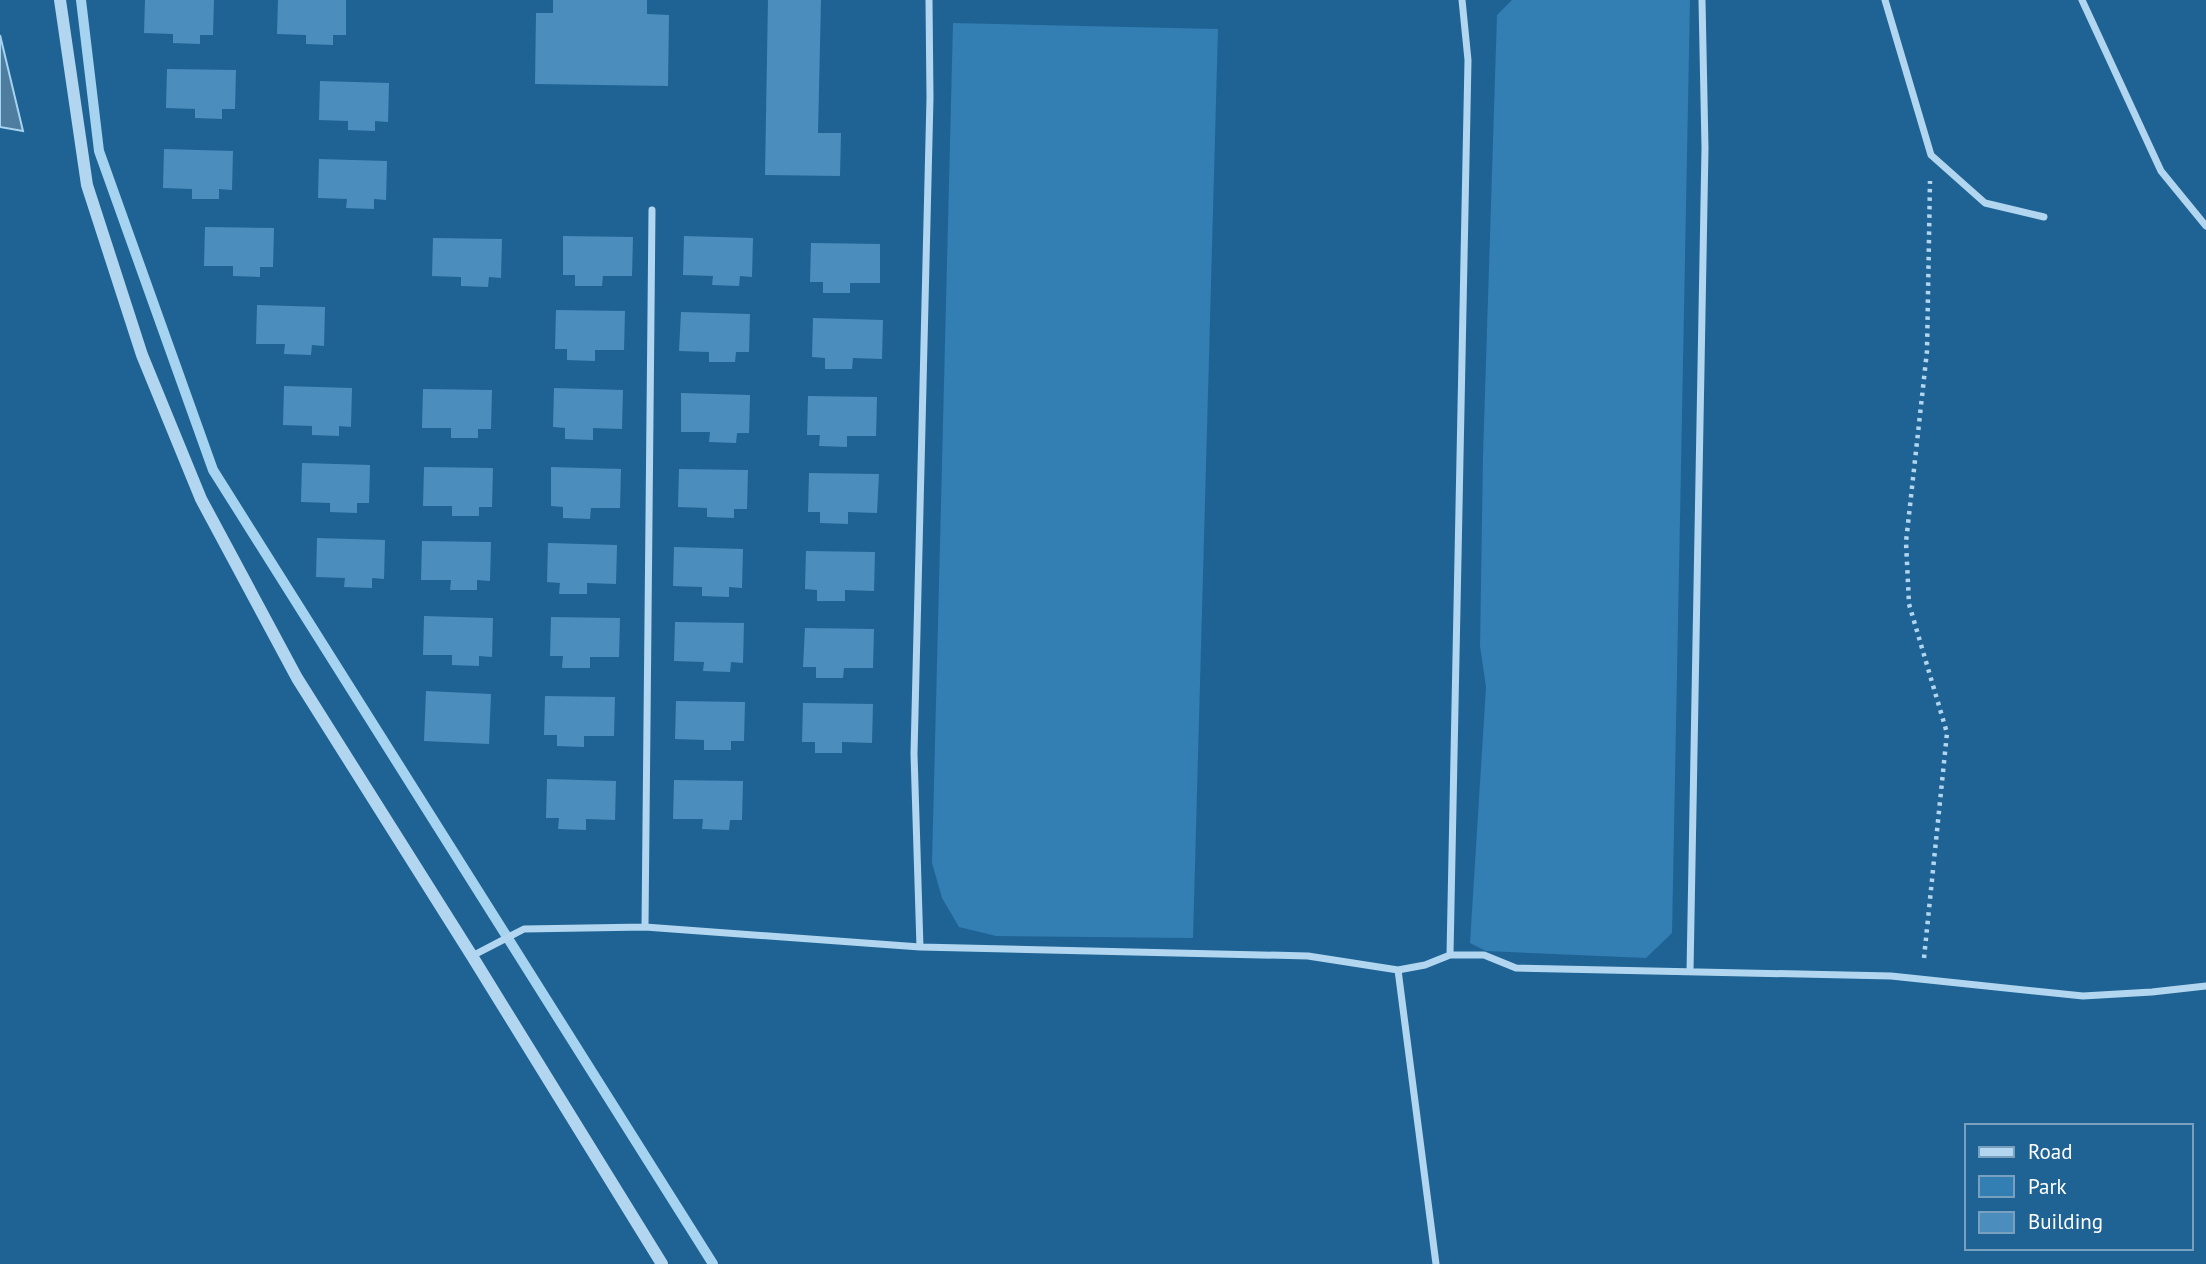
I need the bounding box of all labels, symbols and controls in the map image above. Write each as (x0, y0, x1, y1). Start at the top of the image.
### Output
legend (1965, 1124, 2192, 1250)
text: Road (2028, 1138, 2072, 1165)
text: Park (2028, 1173, 2067, 1200)
text: Building (2028, 1208, 2103, 1235)

